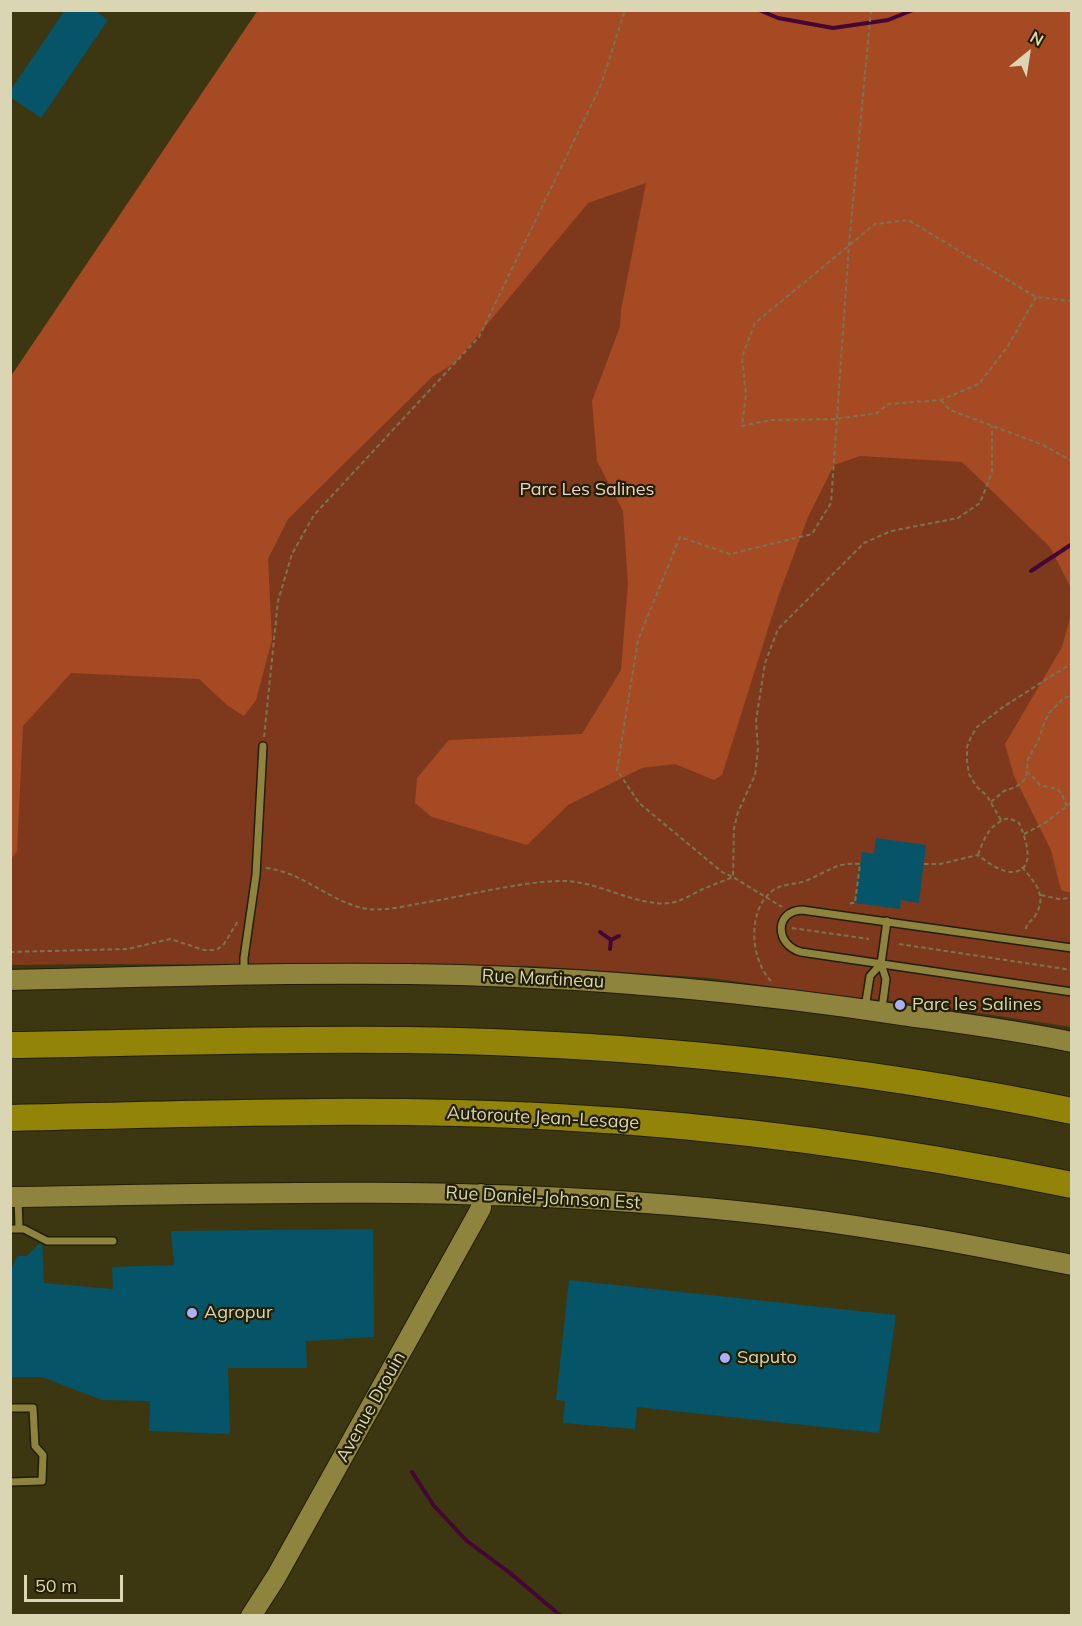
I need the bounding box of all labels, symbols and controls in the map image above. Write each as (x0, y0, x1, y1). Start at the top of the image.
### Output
north arrow (998, 24, 1058, 84)
text: N (1027, 27, 1047, 50)
park label: Parc Les Salines (519, 479, 655, 501)
street label: Rue Martineau (481, 965, 605, 993)
place label: Parc les Salines (912, 994, 1042, 1016)
marker: Parc les Salines (893, 998, 907, 1012)
street label: Autoroute Jean-Lesage (446, 1102, 640, 1134)
street label: Rue Daniel-Johnson Est (445, 1182, 641, 1214)
place label: Agropur (204, 1302, 272, 1324)
marker: Agropur (185, 1306, 199, 1320)
place label: Saputo (737, 1347, 797, 1369)
street label: Avenue Drouin (332, 1348, 410, 1466)
marker: Saputo (718, 1351, 732, 1365)
scale bar (27, 1563, 126, 1601)
text: 50 m (35, 1574, 77, 1597)

